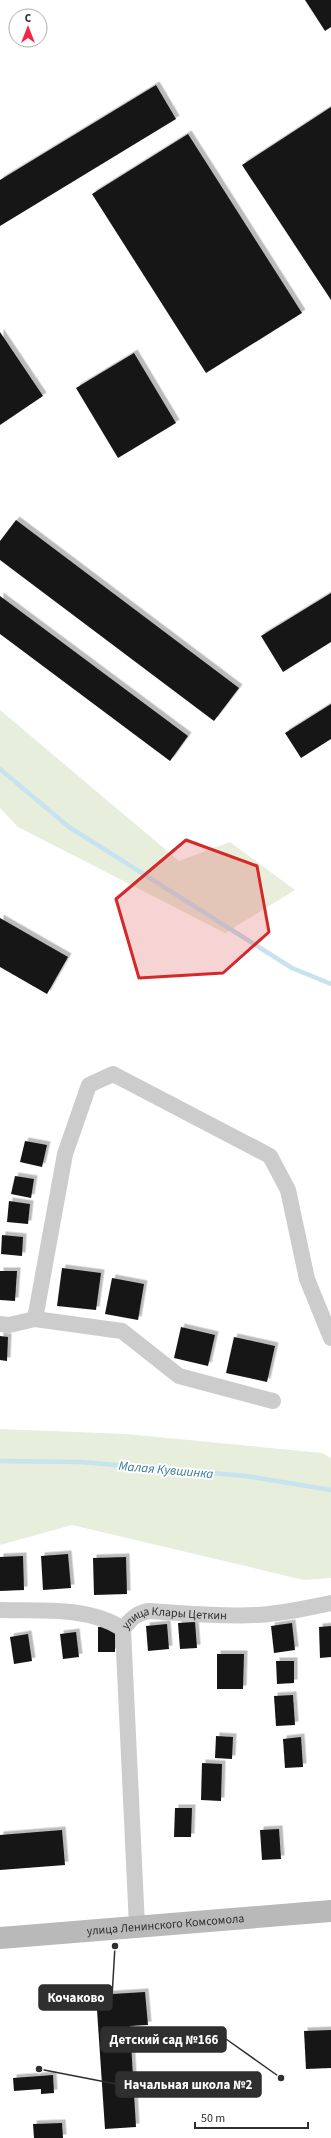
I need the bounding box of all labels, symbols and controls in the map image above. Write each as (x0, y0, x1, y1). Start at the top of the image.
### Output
north arrow (8, 8, 48, 48)
text: С (25, 11, 32, 26)
water label: Малая Кувшинка (118, 1457, 214, 1483)
street label: улица Клары Цеткин (118, 1603, 227, 1634)
street label: улица Ленинского Комсомола (86, 1910, 245, 1940)
callout: Кочаково (39, 1985, 112, 2010)
text: Кочаково (47, 1989, 105, 2007)
callout: Детский сад №166 (101, 2027, 226, 2052)
text: Детский сад №166 (110, 2031, 219, 2049)
callout: Начальная школа №2 (116, 2072, 261, 2097)
text: Начальная школа №2 (124, 2076, 252, 2094)
scale bar (195, 2104, 308, 2130)
text: 50 m (201, 2110, 225, 2127)

